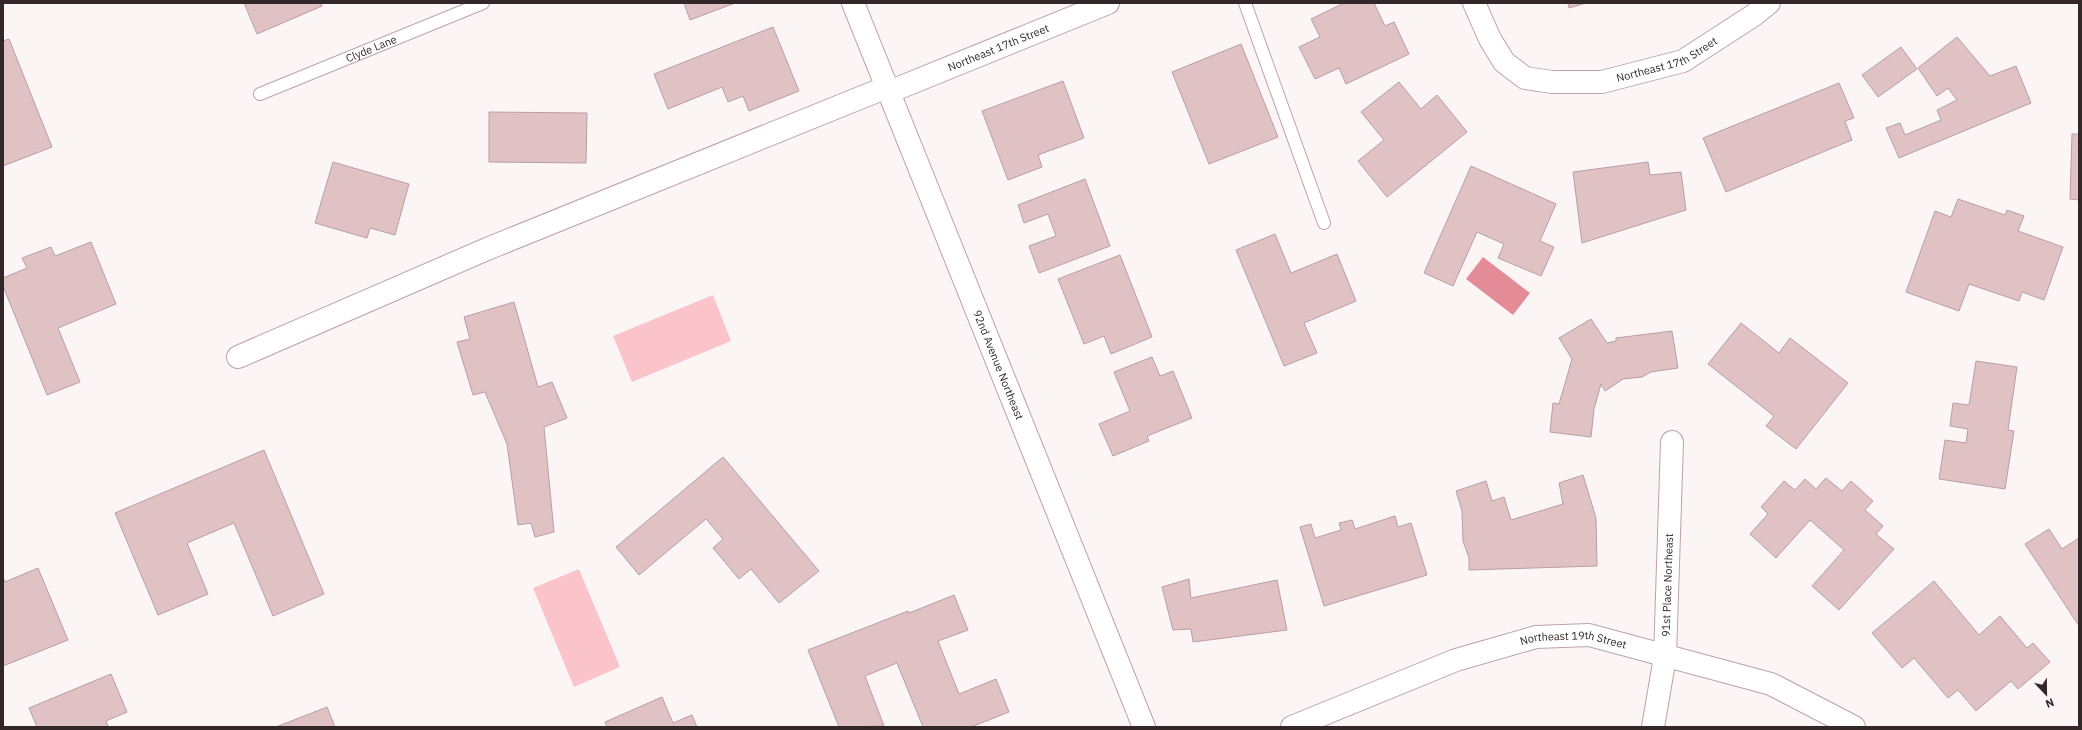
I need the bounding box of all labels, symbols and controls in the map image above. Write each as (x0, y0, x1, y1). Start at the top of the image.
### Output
street label: Northeast 17th Street (946, 21, 1051, 74)
street label: Clyde Lane (344, 32, 399, 65)
street label: Northeast 17th Street (1615, 34, 1720, 85)
street label: 92nd Avenue Northeast (970, 308, 1027, 422)
street label: 91st Place Northeast (1659, 533, 1676, 637)
street label: Northeast 19th Street (1518, 628, 1628, 652)
north arrow (2026, 674, 2066, 714)
text: N (2043, 695, 2056, 711)

